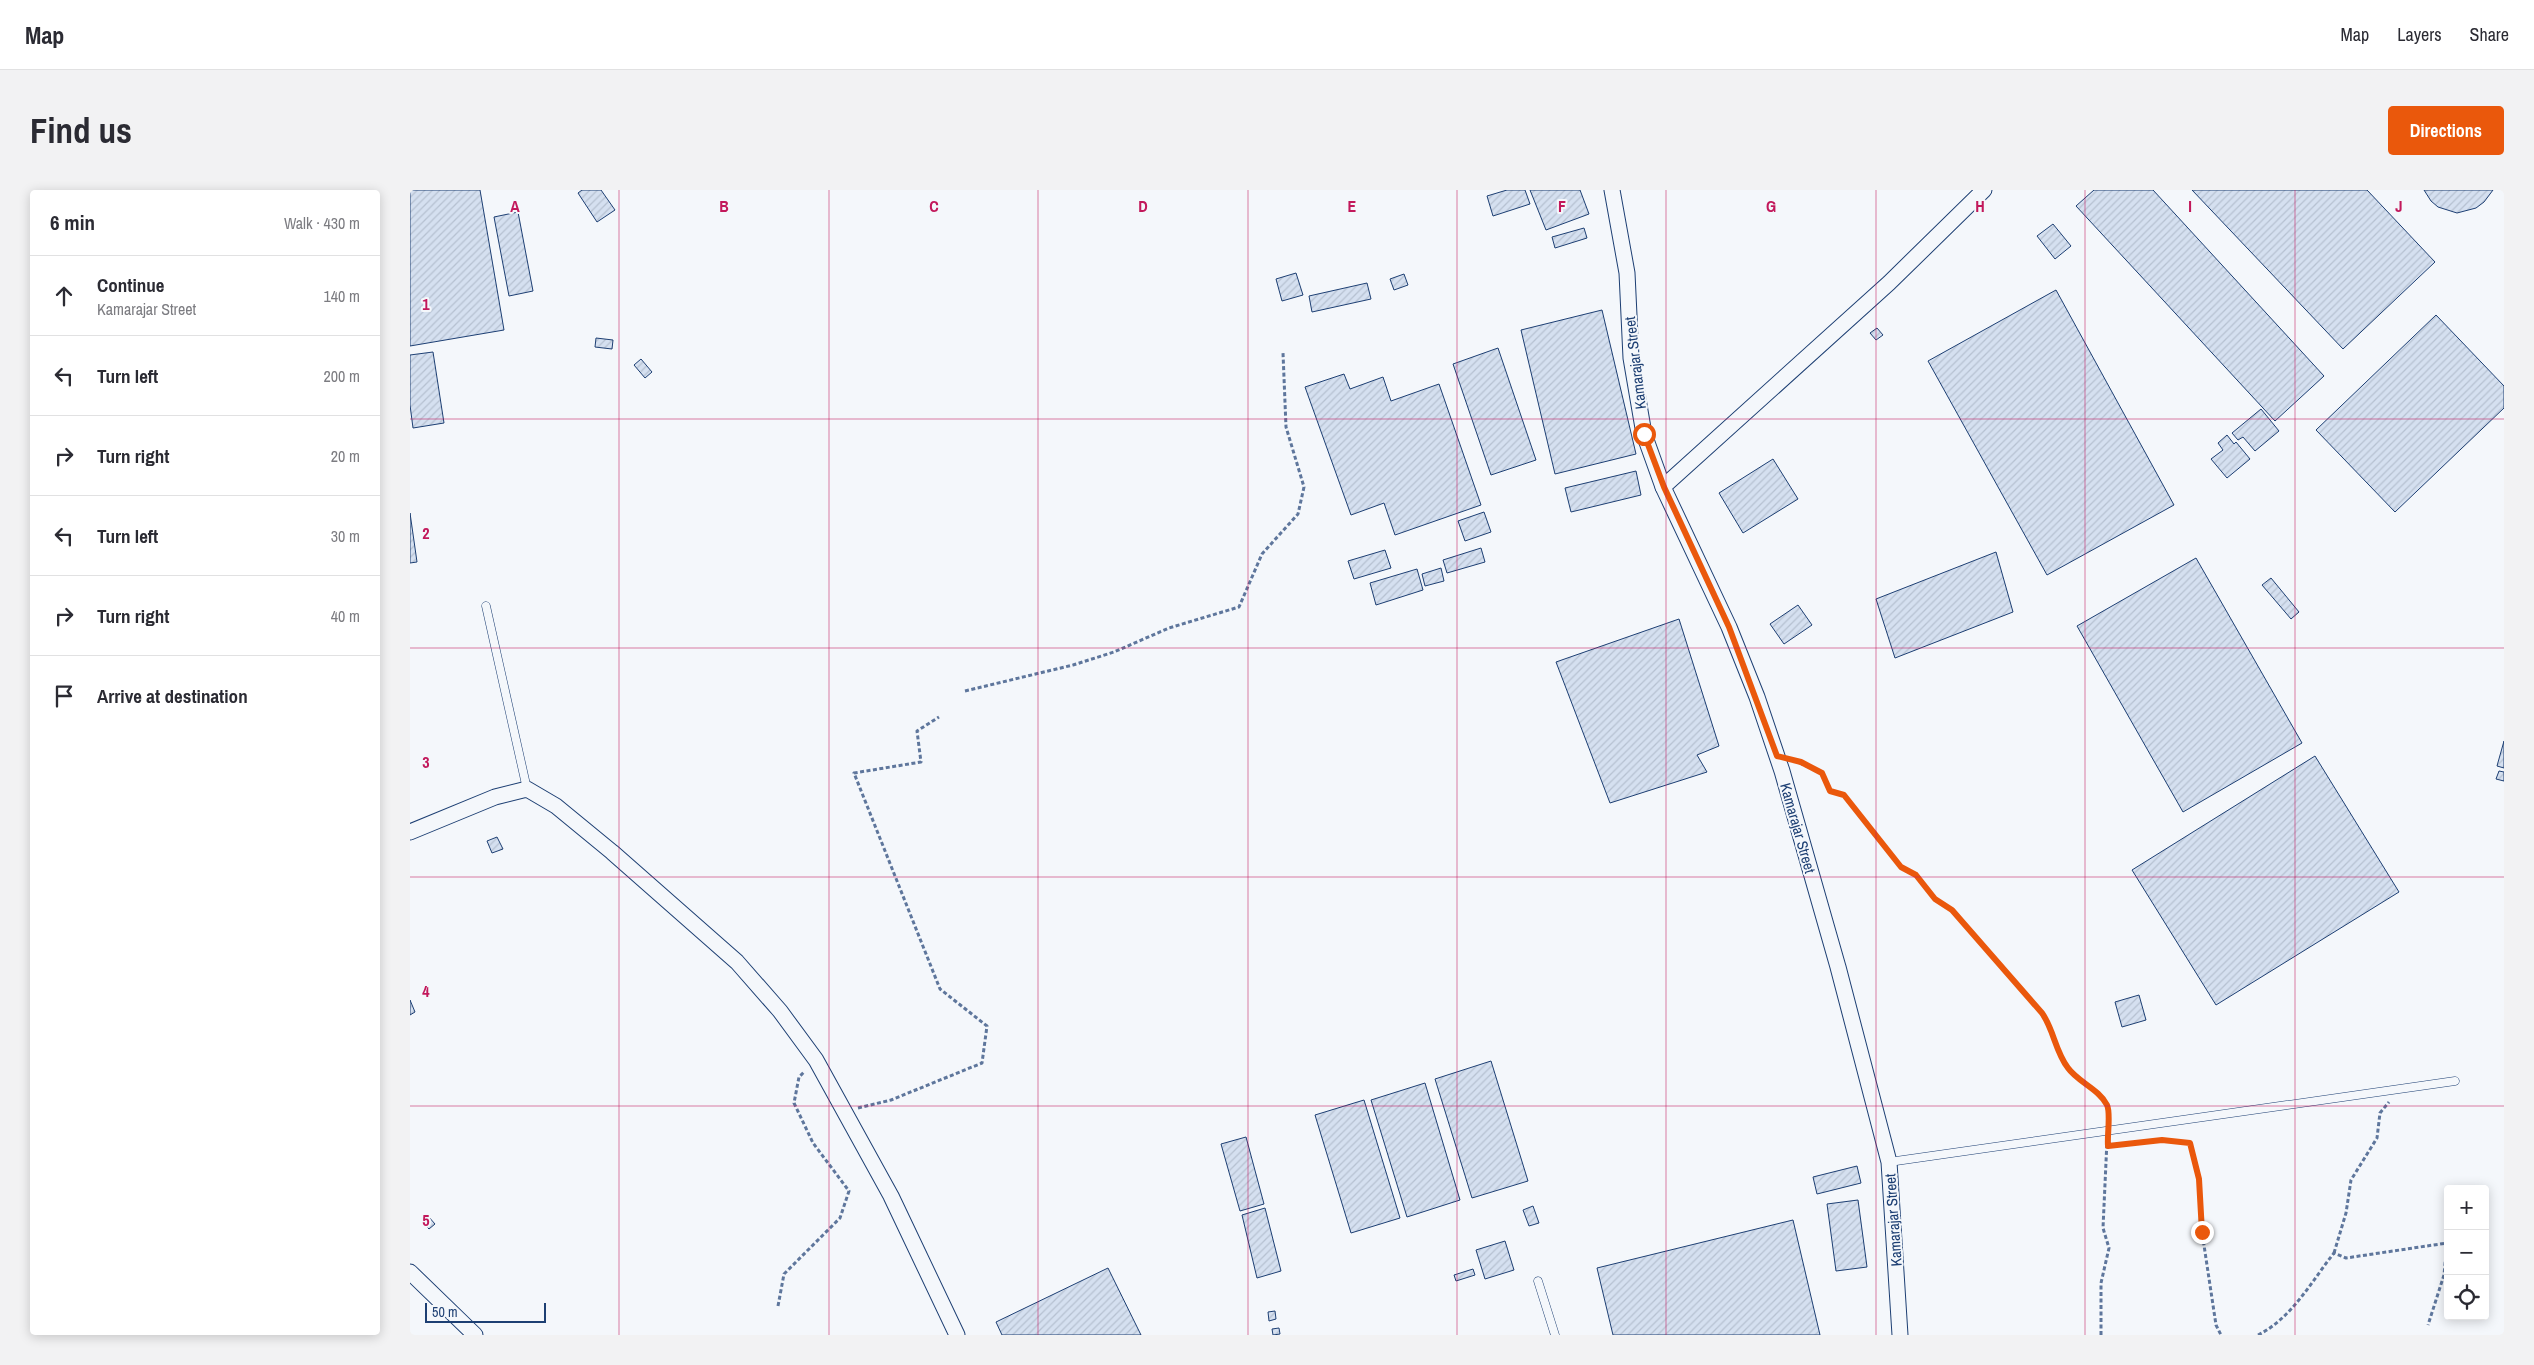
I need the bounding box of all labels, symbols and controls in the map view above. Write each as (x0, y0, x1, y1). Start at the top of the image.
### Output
text: Map (25, 19, 64, 51)
text: Map (2341, 22, 2369, 47)
text: Layers (2397, 22, 2442, 47)
text: Share (2470, 22, 2509, 47)
button: Directions (2388, 106, 2504, 155)
text: Find us (30, 107, 132, 154)
text: A (510, 195, 520, 217)
text: B (719, 195, 729, 217)
text: C (929, 195, 939, 217)
text: D (1138, 195, 1148, 217)
text: E (1348, 195, 1357, 217)
text: F (1558, 195, 1566, 217)
text: G (1766, 195, 1776, 217)
text: H (1975, 195, 1985, 217)
text: I (2188, 195, 2192, 217)
text: J (2395, 195, 2403, 217)
text: 6 min (50, 208, 95, 237)
text: Walk · 430 m (284, 212, 360, 234)
text: Continue (97, 272, 165, 298)
icon: ahead (50, 282, 78, 310)
text: 140 m (324, 285, 360, 307)
text: 1 (422, 293, 430, 315)
text: Kamarajar Street (97, 298, 196, 320)
street label: Kamarajar Street (1619, 315, 1651, 410)
icon: left (50, 362, 78, 390)
text: Turn left (97, 363, 158, 389)
text: 200 m (324, 365, 360, 387)
route start (1633, 423, 1656, 446)
icon: right (50, 442, 78, 470)
text: Turn right (97, 443, 169, 469)
text: 20 m (331, 445, 360, 467)
icon: left (50, 522, 78, 550)
text: 2 (422, 522, 430, 544)
text: Turn left (97, 523, 158, 549)
text: 30 m (331, 525, 360, 547)
icon: right (50, 602, 78, 630)
text: Turn right (97, 603, 169, 629)
text: 40 m (331, 605, 360, 627)
icon: arrive (50, 682, 78, 710)
text: Arrive at destination (97, 683, 248, 709)
text: 3 (422, 751, 430, 773)
street label: Kamarajar Street (1775, 780, 1821, 876)
text: 4 (422, 980, 430, 1002)
street label: Kamarajar Street (1879, 1172, 1907, 1267)
map controls (2444, 1185, 2489, 1320)
button: + (2444, 1185, 2489, 1230)
text: 5 (422, 1209, 430, 1231)
route end (2191, 1221, 2214, 1244)
button: − (2444, 1230, 2489, 1275)
button: locate (2444, 1275, 2489, 1320)
scale bar (425, 1300, 546, 1323)
text: 50 m (432, 1303, 458, 1321)

